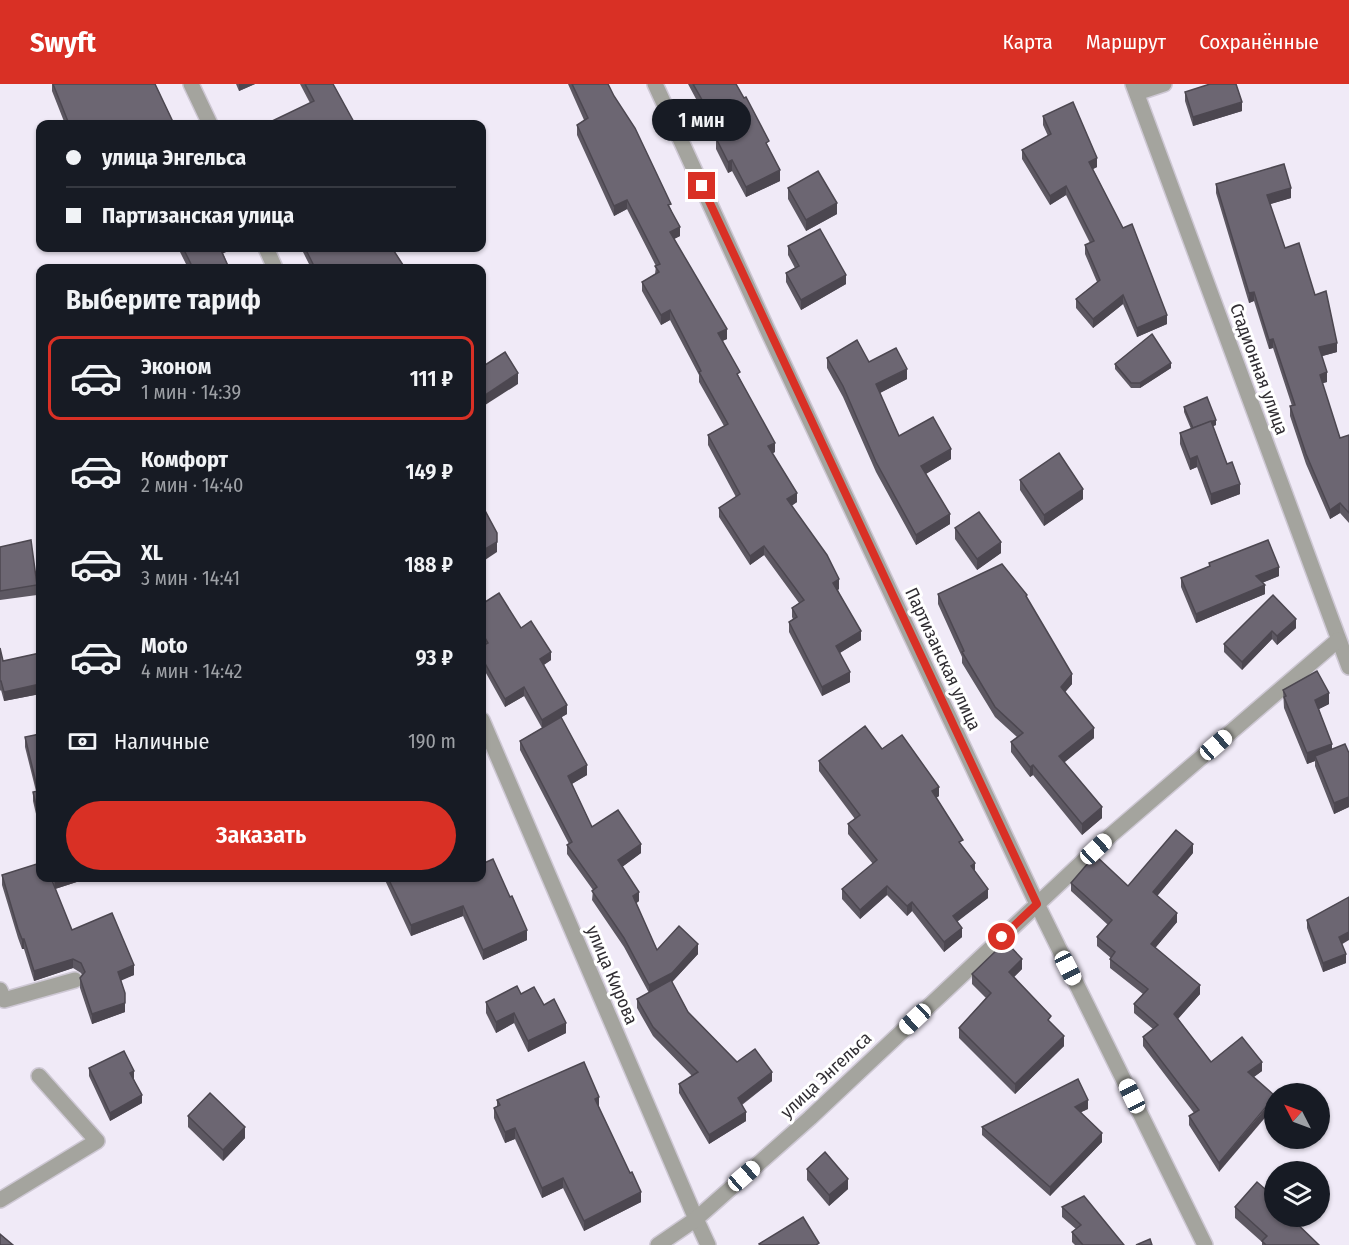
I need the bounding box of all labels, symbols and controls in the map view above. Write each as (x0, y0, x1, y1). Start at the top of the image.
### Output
text: Swyft (30, 26, 96, 59)
text: Карта (1003, 29, 1053, 55)
text: Маршрут (1086, 29, 1166, 55)
text: Сохранённые (1199, 29, 1319, 55)
callout: 1 мин (652, 99, 752, 141)
text: 1 мин (678, 108, 725, 132)
text: улица Энгельса (102, 144, 246, 171)
route end (688, 172, 715, 199)
text: Партизанская улица (102, 202, 294, 229)
text: Выберите тариф (66, 284, 261, 316)
street label: Стадионная улица (1225, 300, 1293, 438)
icon: car (69, 351, 123, 405)
text: Эконом (141, 353, 211, 380)
text: 111 ₽ (410, 365, 453, 392)
text: 1 мин · 14:39 (141, 380, 241, 404)
icon: car (69, 444, 123, 498)
text: Комфорт (141, 446, 228, 473)
text: 149 ₽ (405, 458, 453, 485)
text: 2 мин · 14:40 (141, 473, 243, 497)
icon: car (69, 537, 123, 591)
text: XL (141, 539, 163, 566)
text: 188 ₽ (404, 551, 453, 578)
text: 3 мин · 14:41 (141, 566, 240, 590)
street label: Партизанская улица (900, 584, 986, 734)
icon: car (69, 630, 123, 684)
text: Moto (141, 632, 188, 659)
text: 93 ₽ (416, 644, 453, 671)
text: 4 мин · 14:42 (141, 659, 242, 683)
icon: cash (66, 725, 99, 758)
car (1197, 726, 1235, 764)
text: Наличные (114, 728, 209, 755)
text: 190 m (408, 729, 456, 753)
button: Заказать (66, 801, 456, 870)
car (1077, 830, 1115, 868)
street label: улица Кирова (581, 922, 643, 1028)
route start (988, 923, 1015, 950)
car (1052, 948, 1084, 988)
car (896, 1000, 934, 1038)
street label: улица Энгельса (776, 1027, 876, 1123)
car (1116, 1076, 1148, 1116)
north arrow (1264, 1083, 1330, 1149)
map controls (1264, 1083, 1330, 1227)
car (725, 1157, 763, 1195)
button: layers (1264, 1161, 1330, 1227)

